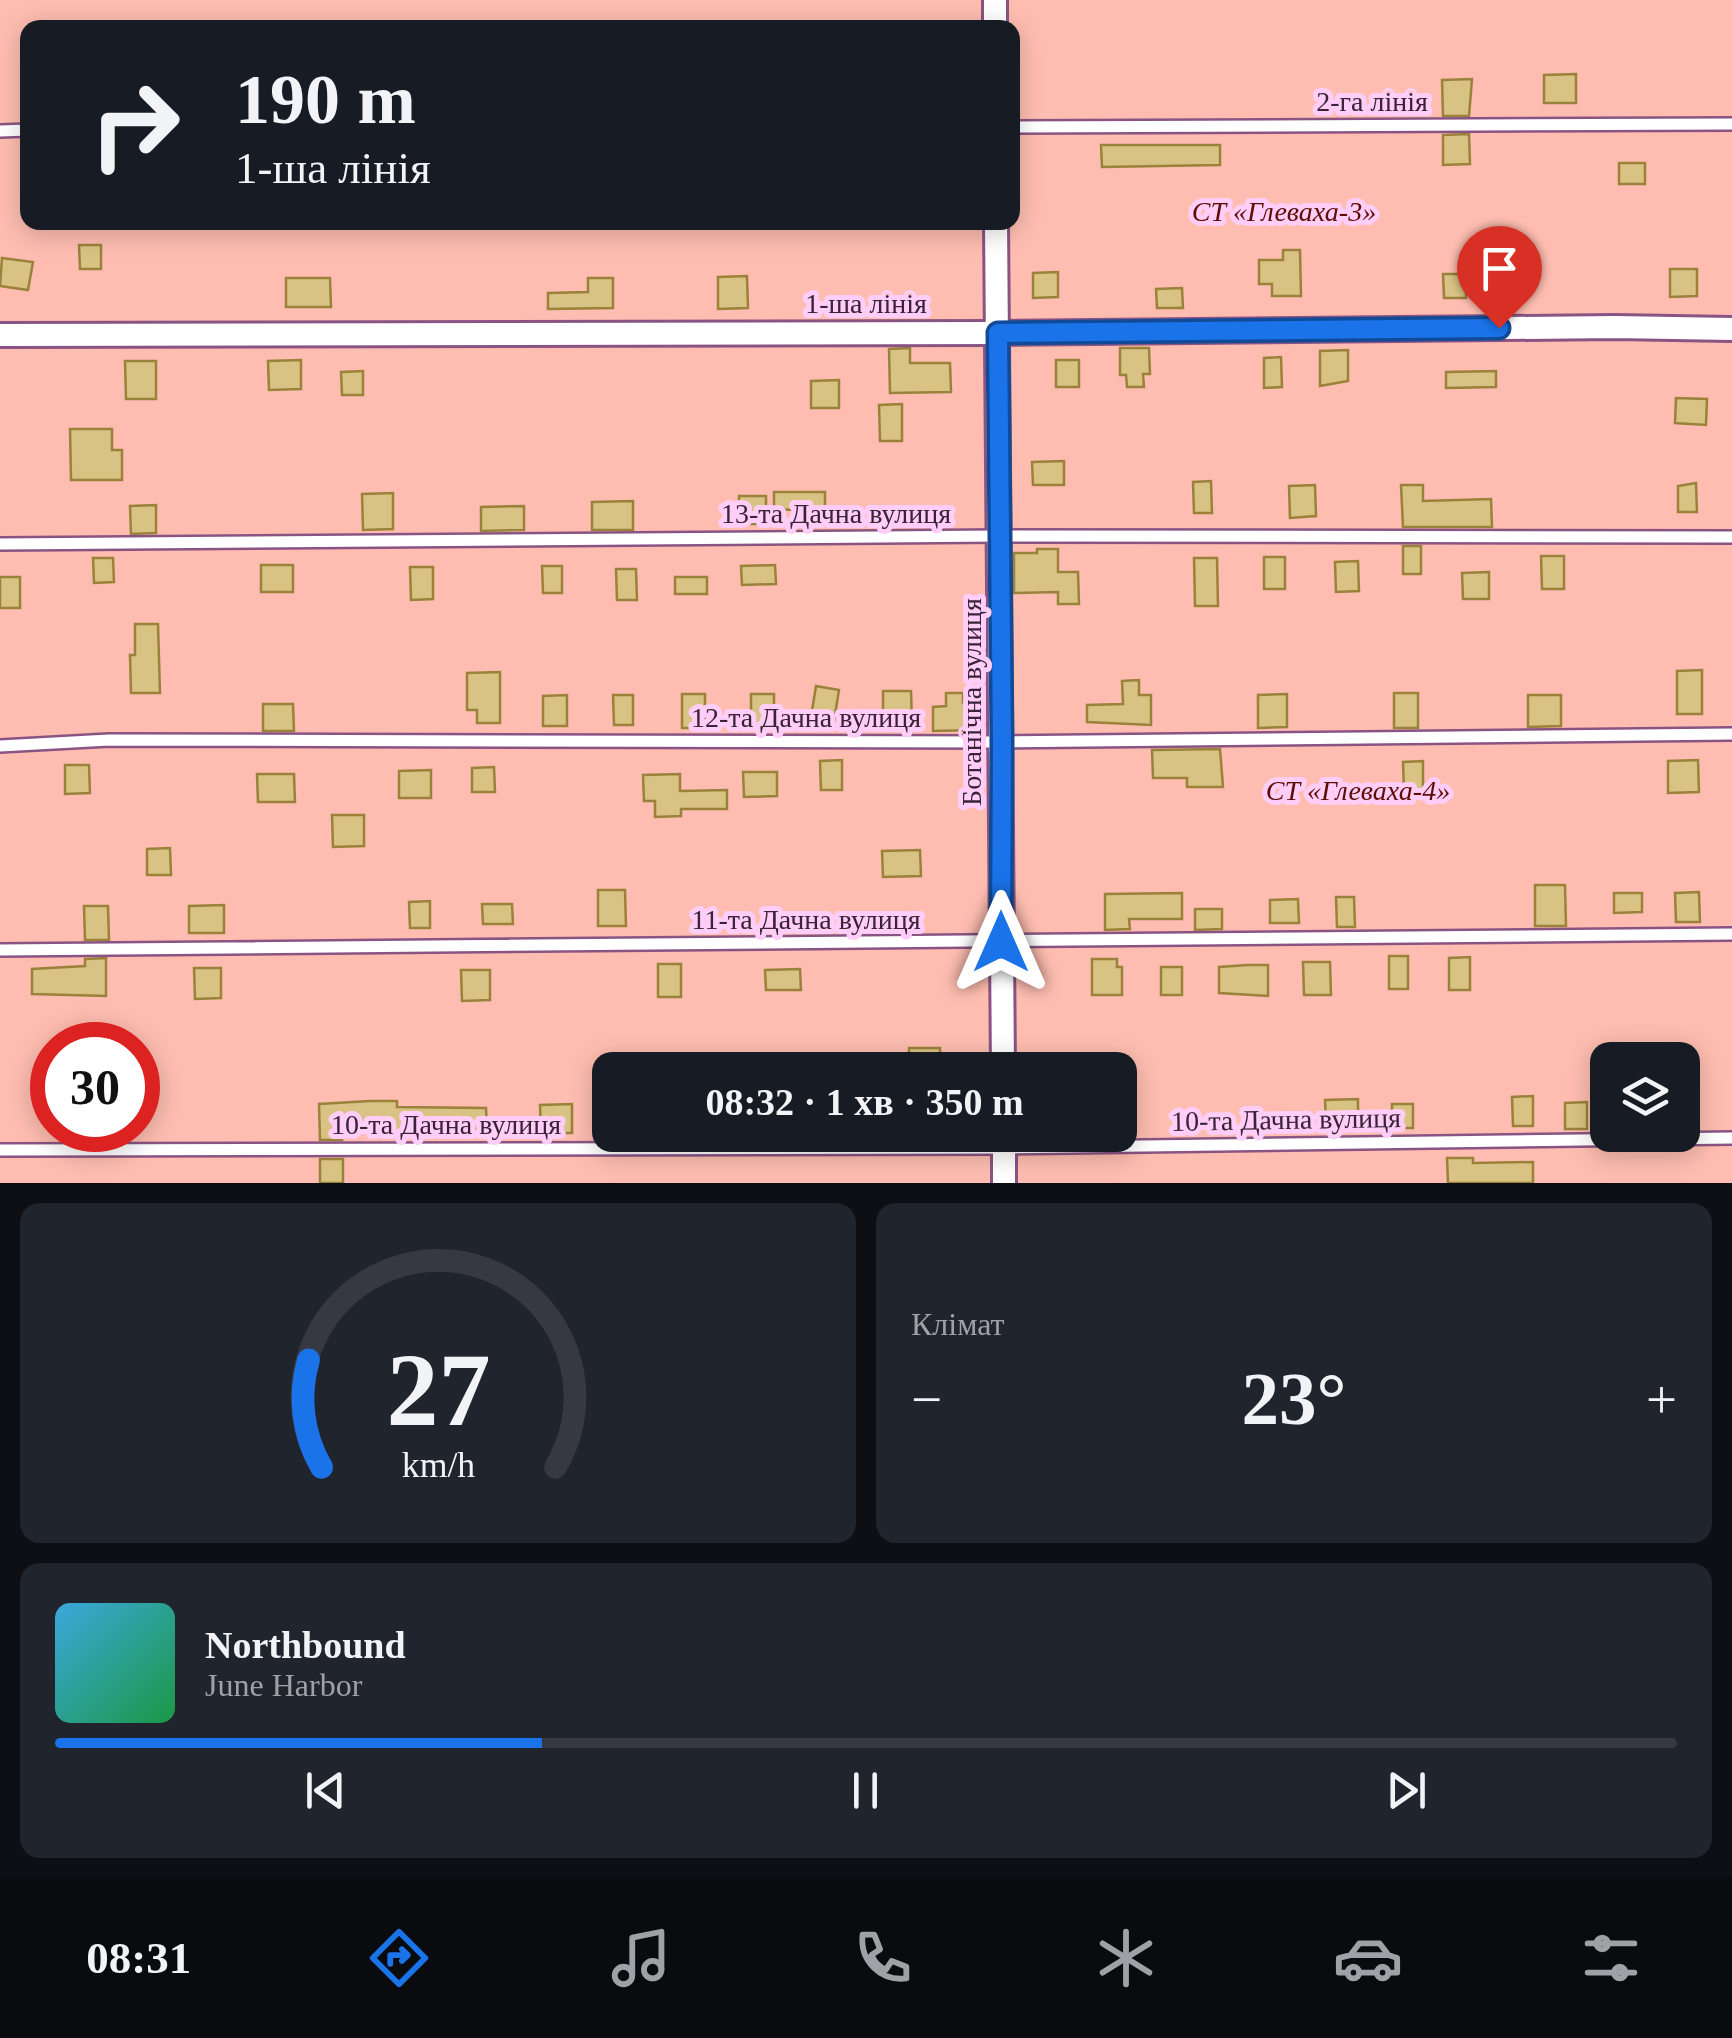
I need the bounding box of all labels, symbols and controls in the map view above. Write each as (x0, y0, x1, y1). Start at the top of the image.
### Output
icon: right (70, 60, 200, 190)
text: 190 m (235, 61, 416, 138)
street label: 2-га лінія (1316, 86, 1428, 117)
text: 1-ша лінія (235, 143, 431, 193)
park label: СТ «Глеваха-3» (1192, 196, 1376, 227)
pin (1457, 226, 1542, 329)
icon: arrive (1472, 241, 1527, 296)
street label: 1-ша лінія (805, 288, 927, 319)
street label: 13-та Дачна вулиця (721, 498, 951, 529)
street label: Ботанічна вулиця (956, 598, 987, 806)
street label: 12-та Дачна вулиця (691, 702, 921, 733)
park label: СТ «Глеваха-4» (1266, 775, 1450, 806)
position arrow (949, 890, 1053, 994)
street label: 11-та Дачна вулиця (691, 904, 921, 935)
speed limit sign: 30 (30, 1022, 160, 1152)
map controls (1590, 1042, 1700, 1152)
button: layers (1590, 1042, 1700, 1152)
text: 08:32 · 1 хв · 350 m (705, 1081, 1024, 1123)
street label: 10-та Дачна вулиця (1171, 1102, 1401, 1137)
street label: 10-та Дачна вулиця (331, 1109, 561, 1140)
text: Клімат (911, 1306, 1005, 1342)
text: 27 (386, 1332, 490, 1447)
text: 23° (1242, 1357, 1347, 1440)
text: − (911, 1369, 942, 1430)
text: + (1646, 1369, 1677, 1430)
text: km/h (401, 1445, 475, 1485)
text: Northbound (205, 1624, 406, 1666)
text: June Harbor (205, 1667, 362, 1703)
icon: previous (298, 1763, 353, 1818)
icon: pause (838, 1763, 893, 1818)
icon: next (1379, 1763, 1434, 1818)
icon: directions (364, 1923, 434, 1993)
icon: music (606, 1923, 676, 1993)
icon: phone (848, 1923, 918, 1993)
icon: climate (1091, 1923, 1161, 1993)
icon: car (1333, 1923, 1403, 1993)
icon: filters (1576, 1923, 1646, 1993)
text: 08:31 (86, 1933, 191, 1983)

